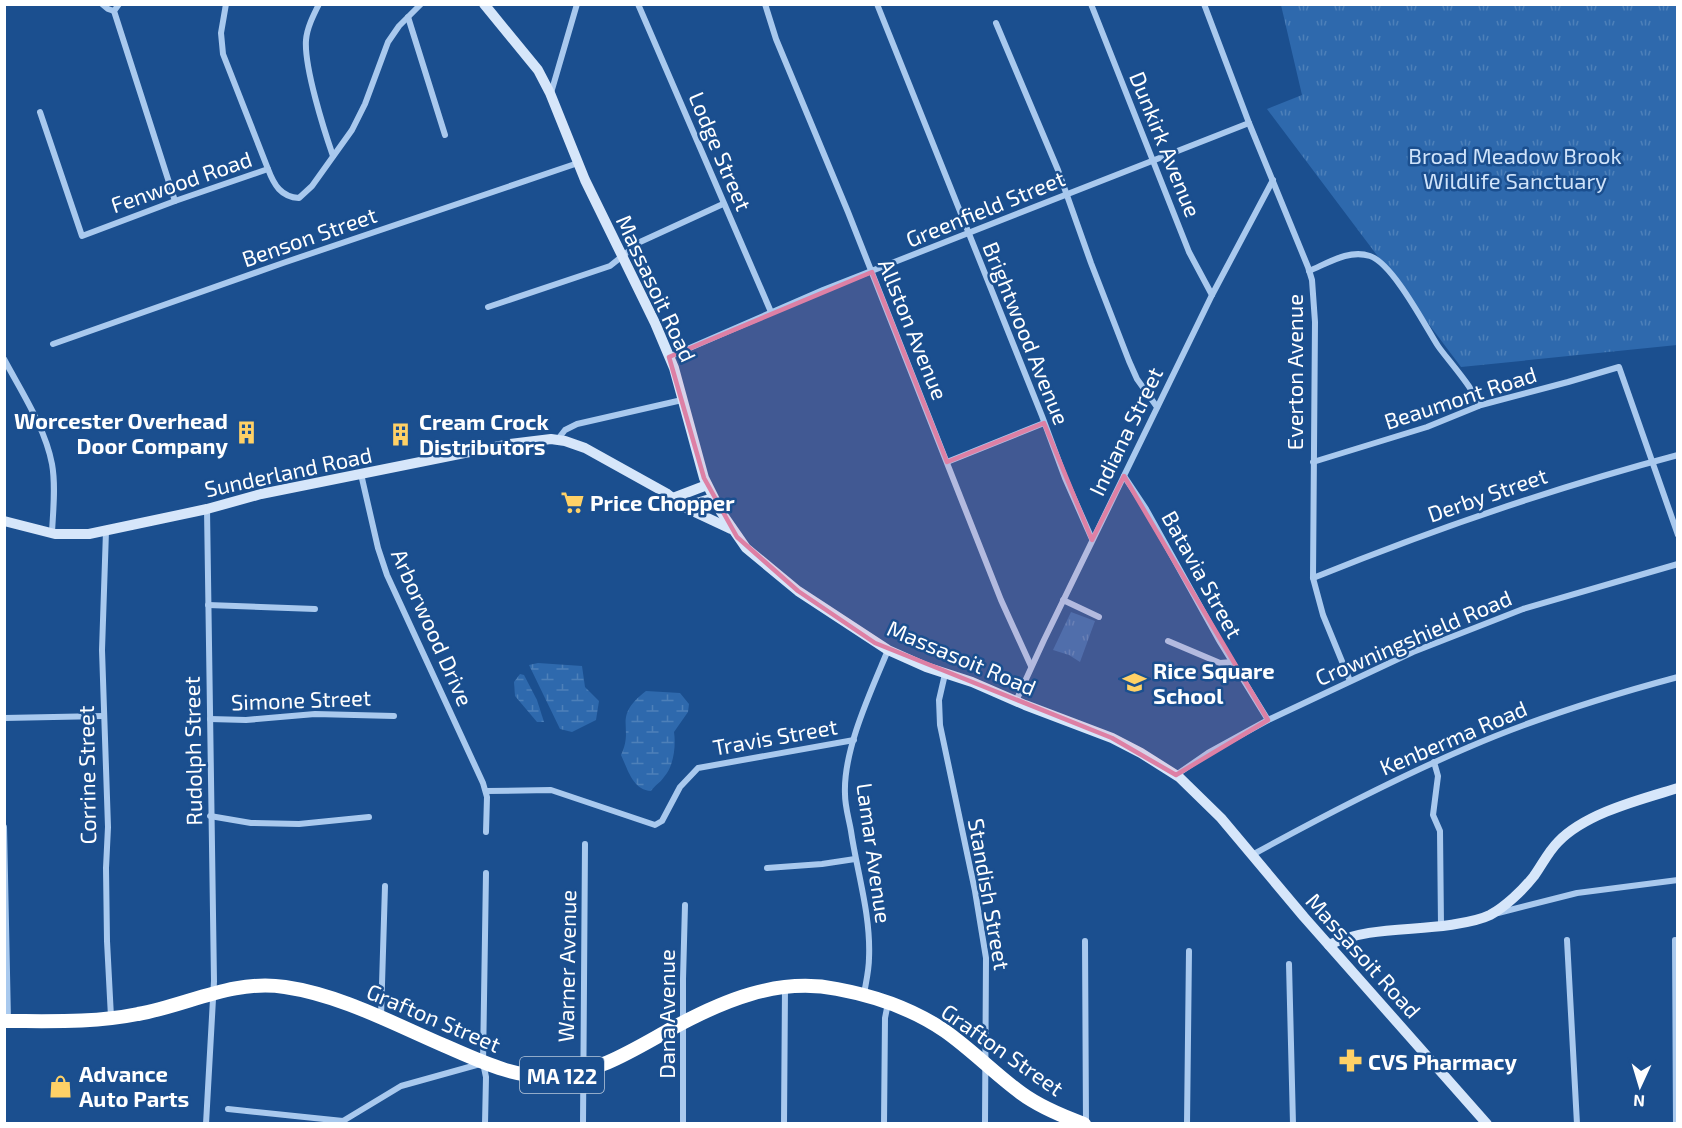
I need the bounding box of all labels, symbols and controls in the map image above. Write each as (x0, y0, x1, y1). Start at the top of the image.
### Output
street label: Dunkirk Avenue (1125, 68, 1207, 220)
street label: Lodge Street (684, 88, 758, 214)
park label: Broad Meadow Brook Wildlife Sanctuary (1408, 142, 1622, 193)
street label: Fenwood Road (107, 145, 255, 217)
street label: Greenfield Street (902, 164, 1068, 252)
street label: Benson Street (238, 201, 380, 271)
street label: Massasoit Road (612, 211, 702, 365)
street label: Brightwood Avenue (978, 238, 1076, 428)
street label: Allston Avenue (874, 255, 954, 403)
street label: Everton Avenue (1281, 294, 1307, 450)
street label: Beaumont Road (1381, 360, 1539, 434)
street label: Indiana Street (1083, 363, 1167, 499)
place label: Worcester Overhead Door Company (14, 407, 229, 459)
place label: Cream Crock Distributors (419, 408, 550, 459)
building icon: Worcester Overhead Door Company (233, 420, 259, 446)
building icon: Cream Crock Distributors (388, 421, 414, 447)
street label: Sunderland Road (202, 441, 374, 501)
street label: Derby Street (1424, 461, 1550, 527)
supermarket icon: Price Chopper (559, 489, 585, 515)
place label: Price Chopper (590, 489, 735, 515)
street label: Batavia Street (1157, 506, 1249, 642)
street label: Arborwood Drive (387, 544, 479, 710)
street label: Crowningshield Road (1311, 584, 1515, 690)
street label: Massasoit Road (884, 614, 1040, 700)
place label: Rice Square School (1153, 657, 1275, 708)
school or university icon: Rice Square School (1122, 670, 1148, 696)
street label: Rudolph Street (178, 676, 206, 826)
street label: Simone Street (230, 684, 372, 714)
street label: Kenberma Road (1375, 694, 1531, 780)
street label: Corrine Street (72, 705, 100, 845)
street label: Travis Street (711, 712, 839, 760)
street label: Lamar Avenue (852, 781, 898, 925)
street label: Standish Street (964, 816, 1016, 972)
street label: Massasoit Road (1301, 887, 1427, 1023)
street label: Warner Avenue (552, 890, 580, 1042)
street label: Dana Avenue (653, 949, 679, 1079)
street label: Grafton Street (363, 977, 505, 1057)
street label: Grafton Street (937, 997, 1069, 1101)
pharmacy icon: CVS Pharmacy (1337, 1048, 1363, 1074)
place label: CVS Pharmacy (1368, 1048, 1518, 1075)
north arrow (1610, 1056, 1670, 1116)
road number: MA 122 (520, 1057, 604, 1093)
place label: Advance Auto Parts (79, 1060, 189, 1111)
shop icon: Advance Auto Parts (48, 1073, 74, 1099)
text: N (1632, 1092, 1645, 1111)

